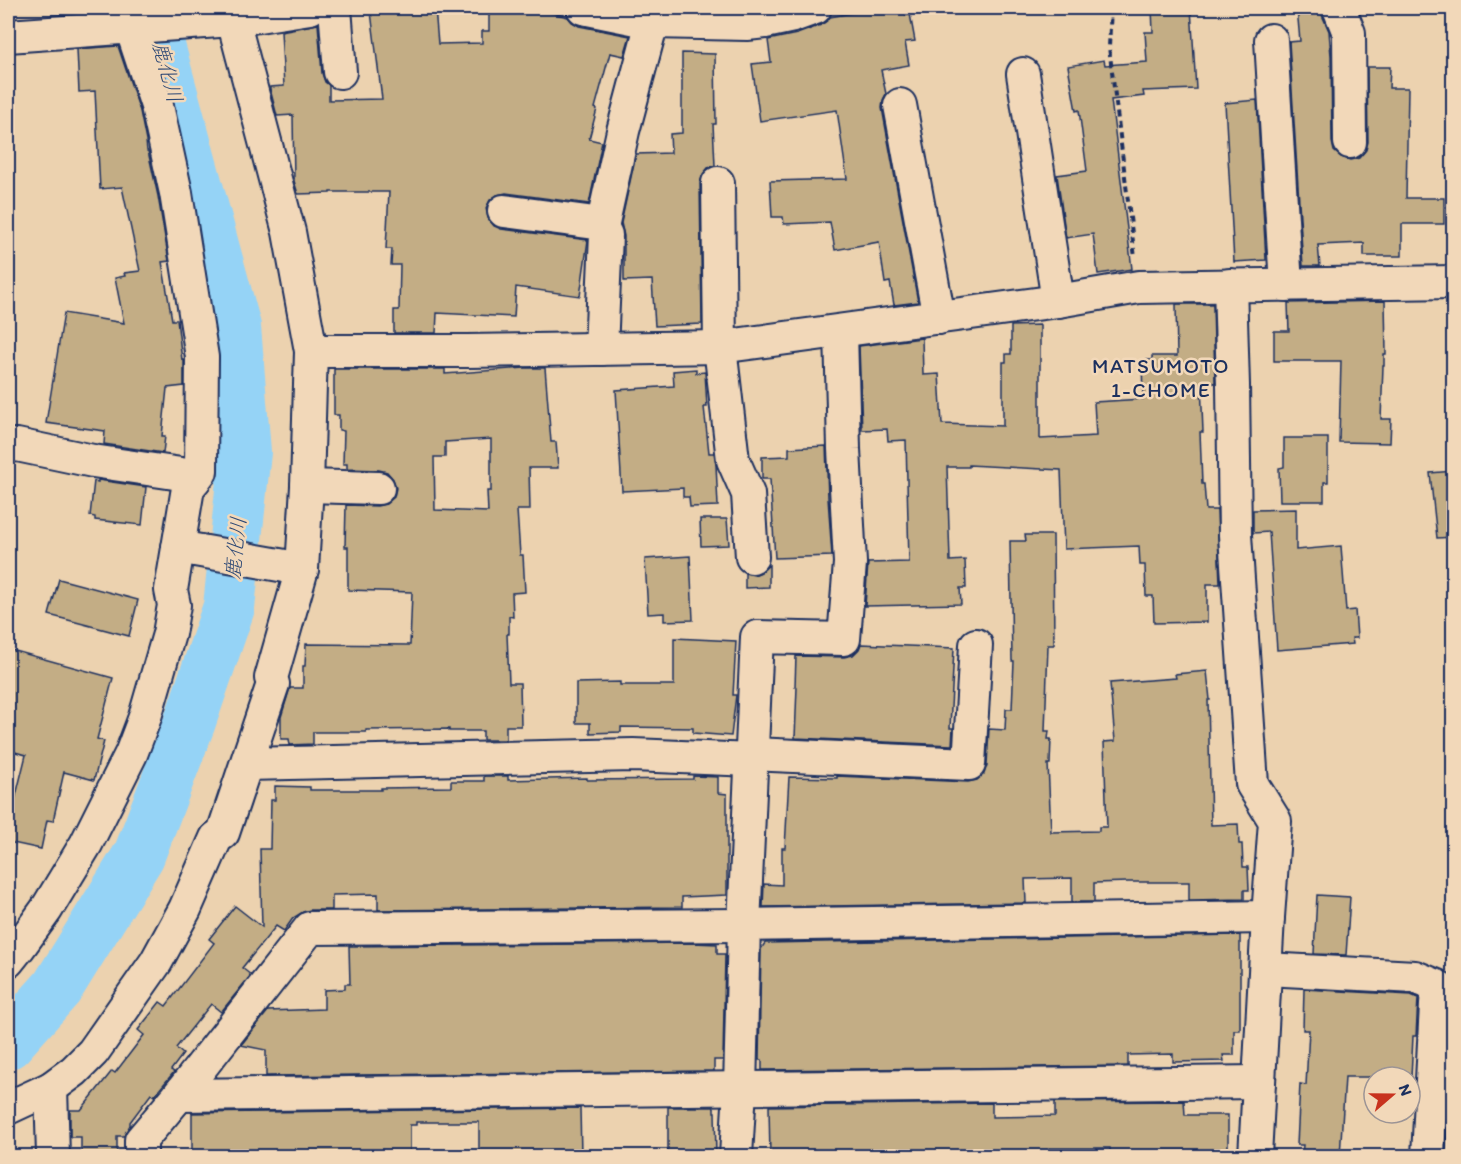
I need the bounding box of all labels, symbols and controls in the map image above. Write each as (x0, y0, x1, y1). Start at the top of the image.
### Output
water label: 鹿化川 (148, 38, 188, 106)
district label: MATSUMOTO 1-CHOME (1092, 353, 1230, 402)
water label: 鹿化川 (219, 515, 251, 581)
north arrow (1362, 1065, 1422, 1125)
text: N (1395, 1082, 1416, 1098)

